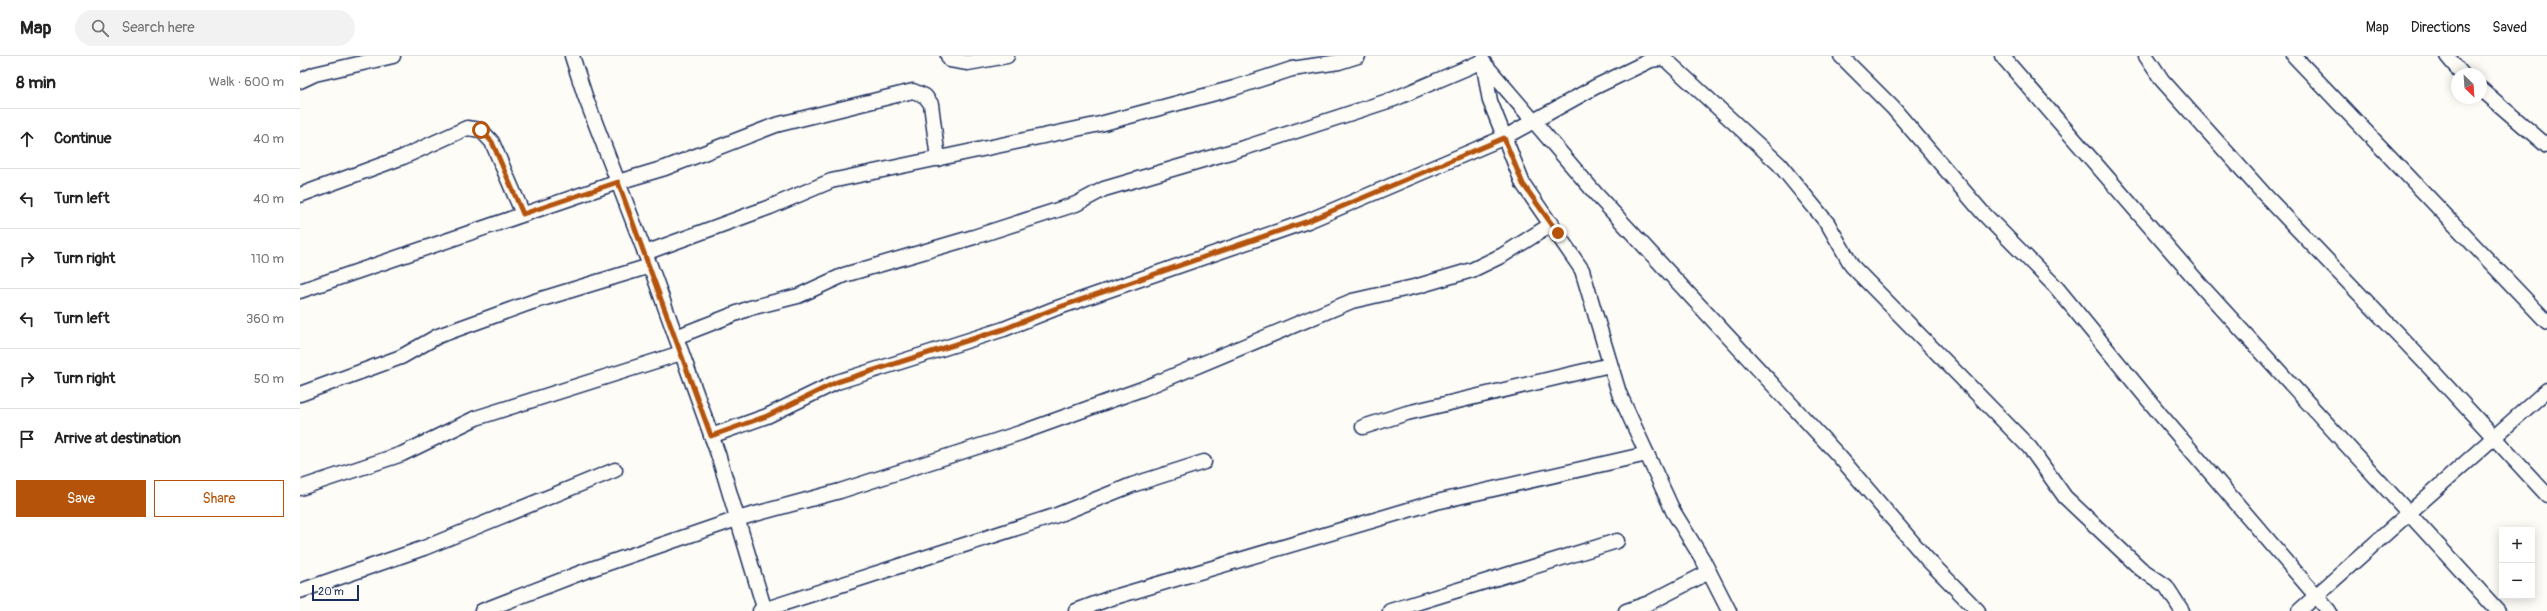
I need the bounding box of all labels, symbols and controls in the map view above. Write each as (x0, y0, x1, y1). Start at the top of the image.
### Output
search box (75, 10, 355, 46)
text: Map (20, 16, 51, 40)
icon: search (89, 17, 111, 39)
text: Search here (121, 18, 195, 37)
text: Map (2366, 19, 2389, 36)
text: Directions (2411, 19, 2470, 36)
text: Saved (2492, 19, 2527, 36)
north arrow (2451, 68, 2487, 104)
text: 8 min (16, 72, 56, 93)
text: Walk · 600 m (209, 74, 284, 90)
route start (472, 121, 490, 139)
icon: ahead (16, 128, 38, 150)
text: Continue (54, 129, 112, 148)
text: 40 m (253, 131, 284, 147)
icon: left (16, 188, 38, 210)
text: Turn left (54, 189, 110, 208)
text: 40 m (253, 191, 284, 207)
route end (1549, 224, 1567, 242)
icon: right (16, 248, 38, 270)
text: Turn right (54, 249, 115, 268)
text: 110 m (251, 251, 284, 267)
icon: left (16, 308, 38, 330)
text: Turn left (54, 309, 110, 328)
text: 360 m (246, 311, 284, 327)
icon: right (16, 368, 38, 390)
text: Turn right (54, 369, 115, 388)
text: 50 m (254, 371, 284, 387)
icon: arrive (16, 428, 38, 450)
text: Arrive at destination (54, 429, 181, 448)
button: Save (16, 480, 146, 517)
button: Share (154, 480, 284, 517)
map controls (2499, 527, 2535, 599)
button: + (2499, 527, 2535, 563)
button: − (2499, 563, 2535, 599)
scale bar (312, 583, 359, 602)
text: 20 m (318, 585, 344, 598)

